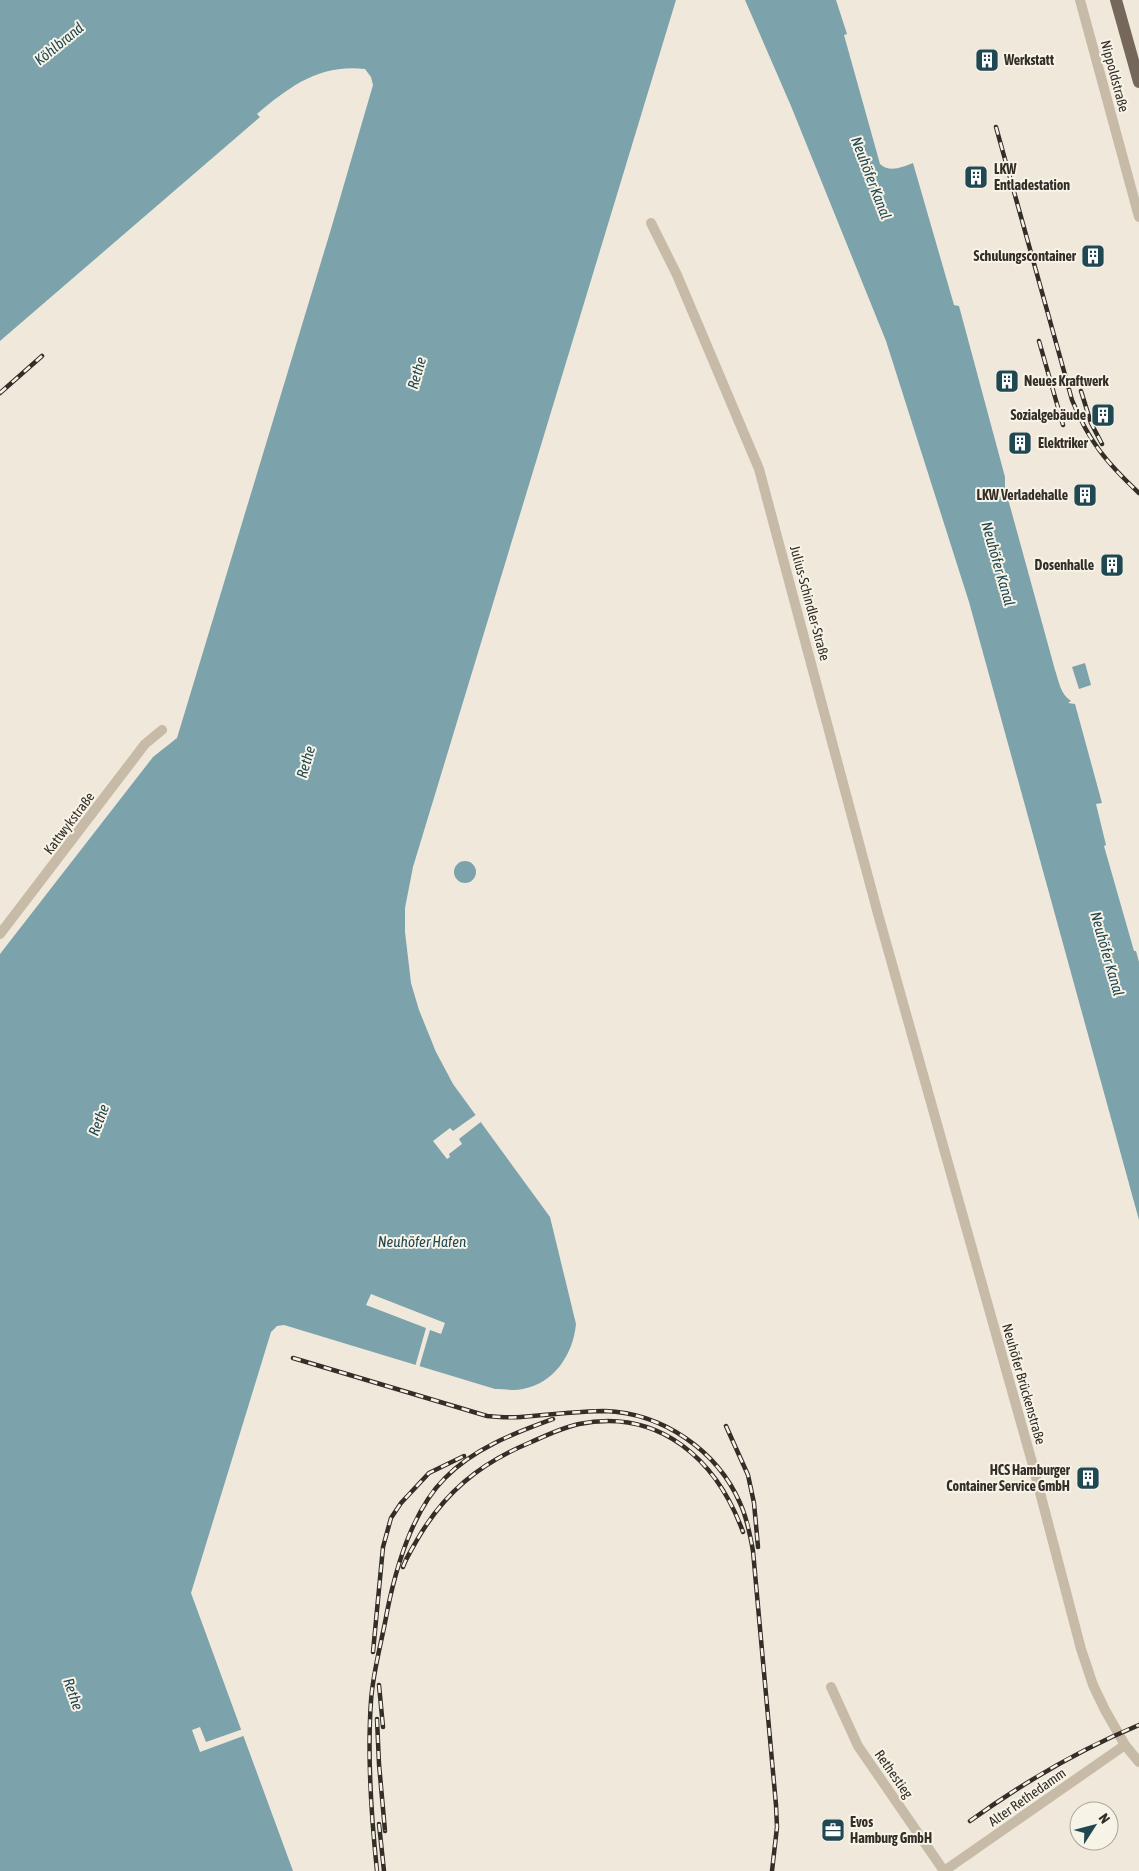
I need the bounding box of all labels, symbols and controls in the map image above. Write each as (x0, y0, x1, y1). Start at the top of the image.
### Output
water label: Köhlbrand (31, 19, 86, 68)
street label: Nippoldstraße (1098, 38, 1132, 114)
building icon: Werkstatt (974, 47, 1000, 73)
place label: Werkstatt (1003, 52, 1054, 68)
water label: Neuhöfer Kanal (848, 134, 895, 221)
place label: LKW Entladestation (994, 161, 1070, 193)
building icon: LKW Entladestation (963, 164, 989, 190)
building icon: Schulungscontainer (1080, 243, 1106, 269)
place label: Schulungscontainer (974, 248, 1077, 264)
water label: Rethe (404, 355, 429, 391)
building icon: Neues Kraftwerk (994, 368, 1020, 394)
place label: Neues Kraftwerk (1024, 373, 1109, 389)
building icon: Sozialgebäude (1090, 402, 1116, 428)
place label: Sozialgebäude (1010, 407, 1086, 423)
building icon: Elektriker (1007, 430, 1033, 456)
place label: Elektriker (1038, 435, 1089, 451)
building icon: LKW Verladehalle (1072, 482, 1098, 508)
place label: LKW Verladehalle (977, 487, 1068, 503)
water label: Neuhöfer Kanal (978, 520, 1019, 608)
street label: Julius-Schindler-Straße (787, 544, 833, 662)
building icon: Dosenhalle (1099, 552, 1125, 578)
place label: Dosenhalle (1035, 557, 1094, 573)
water label: Rethe (293, 744, 318, 780)
street label: Kattwykstraße (40, 789, 98, 857)
water label: Neuhöfer Kanal (1087, 910, 1128, 998)
water label: Rethe (85, 1101, 112, 1138)
water label: Neuhöfer Hafen (378, 1233, 466, 1250)
street label: Neuhöfer Brückenstraße (999, 1322, 1049, 1446)
place label: HCS Hamburger Container Service GmbH (946, 1462, 1071, 1494)
building icon: HCS Hamburger Container Service GmbH (1075, 1465, 1101, 1491)
water label: Rethe (60, 1676, 87, 1712)
street label: Rethestieg (872, 1747, 916, 1801)
street label: Alter Rethedamm (985, 1764, 1069, 1830)
north arrow (1069, 1801, 1119, 1851)
text: N (1096, 1810, 1113, 1826)
place label: Evos Hamburg GmbH (850, 1814, 932, 1846)
office icon: Evos Hamburg GmbH (820, 1817, 846, 1843)

